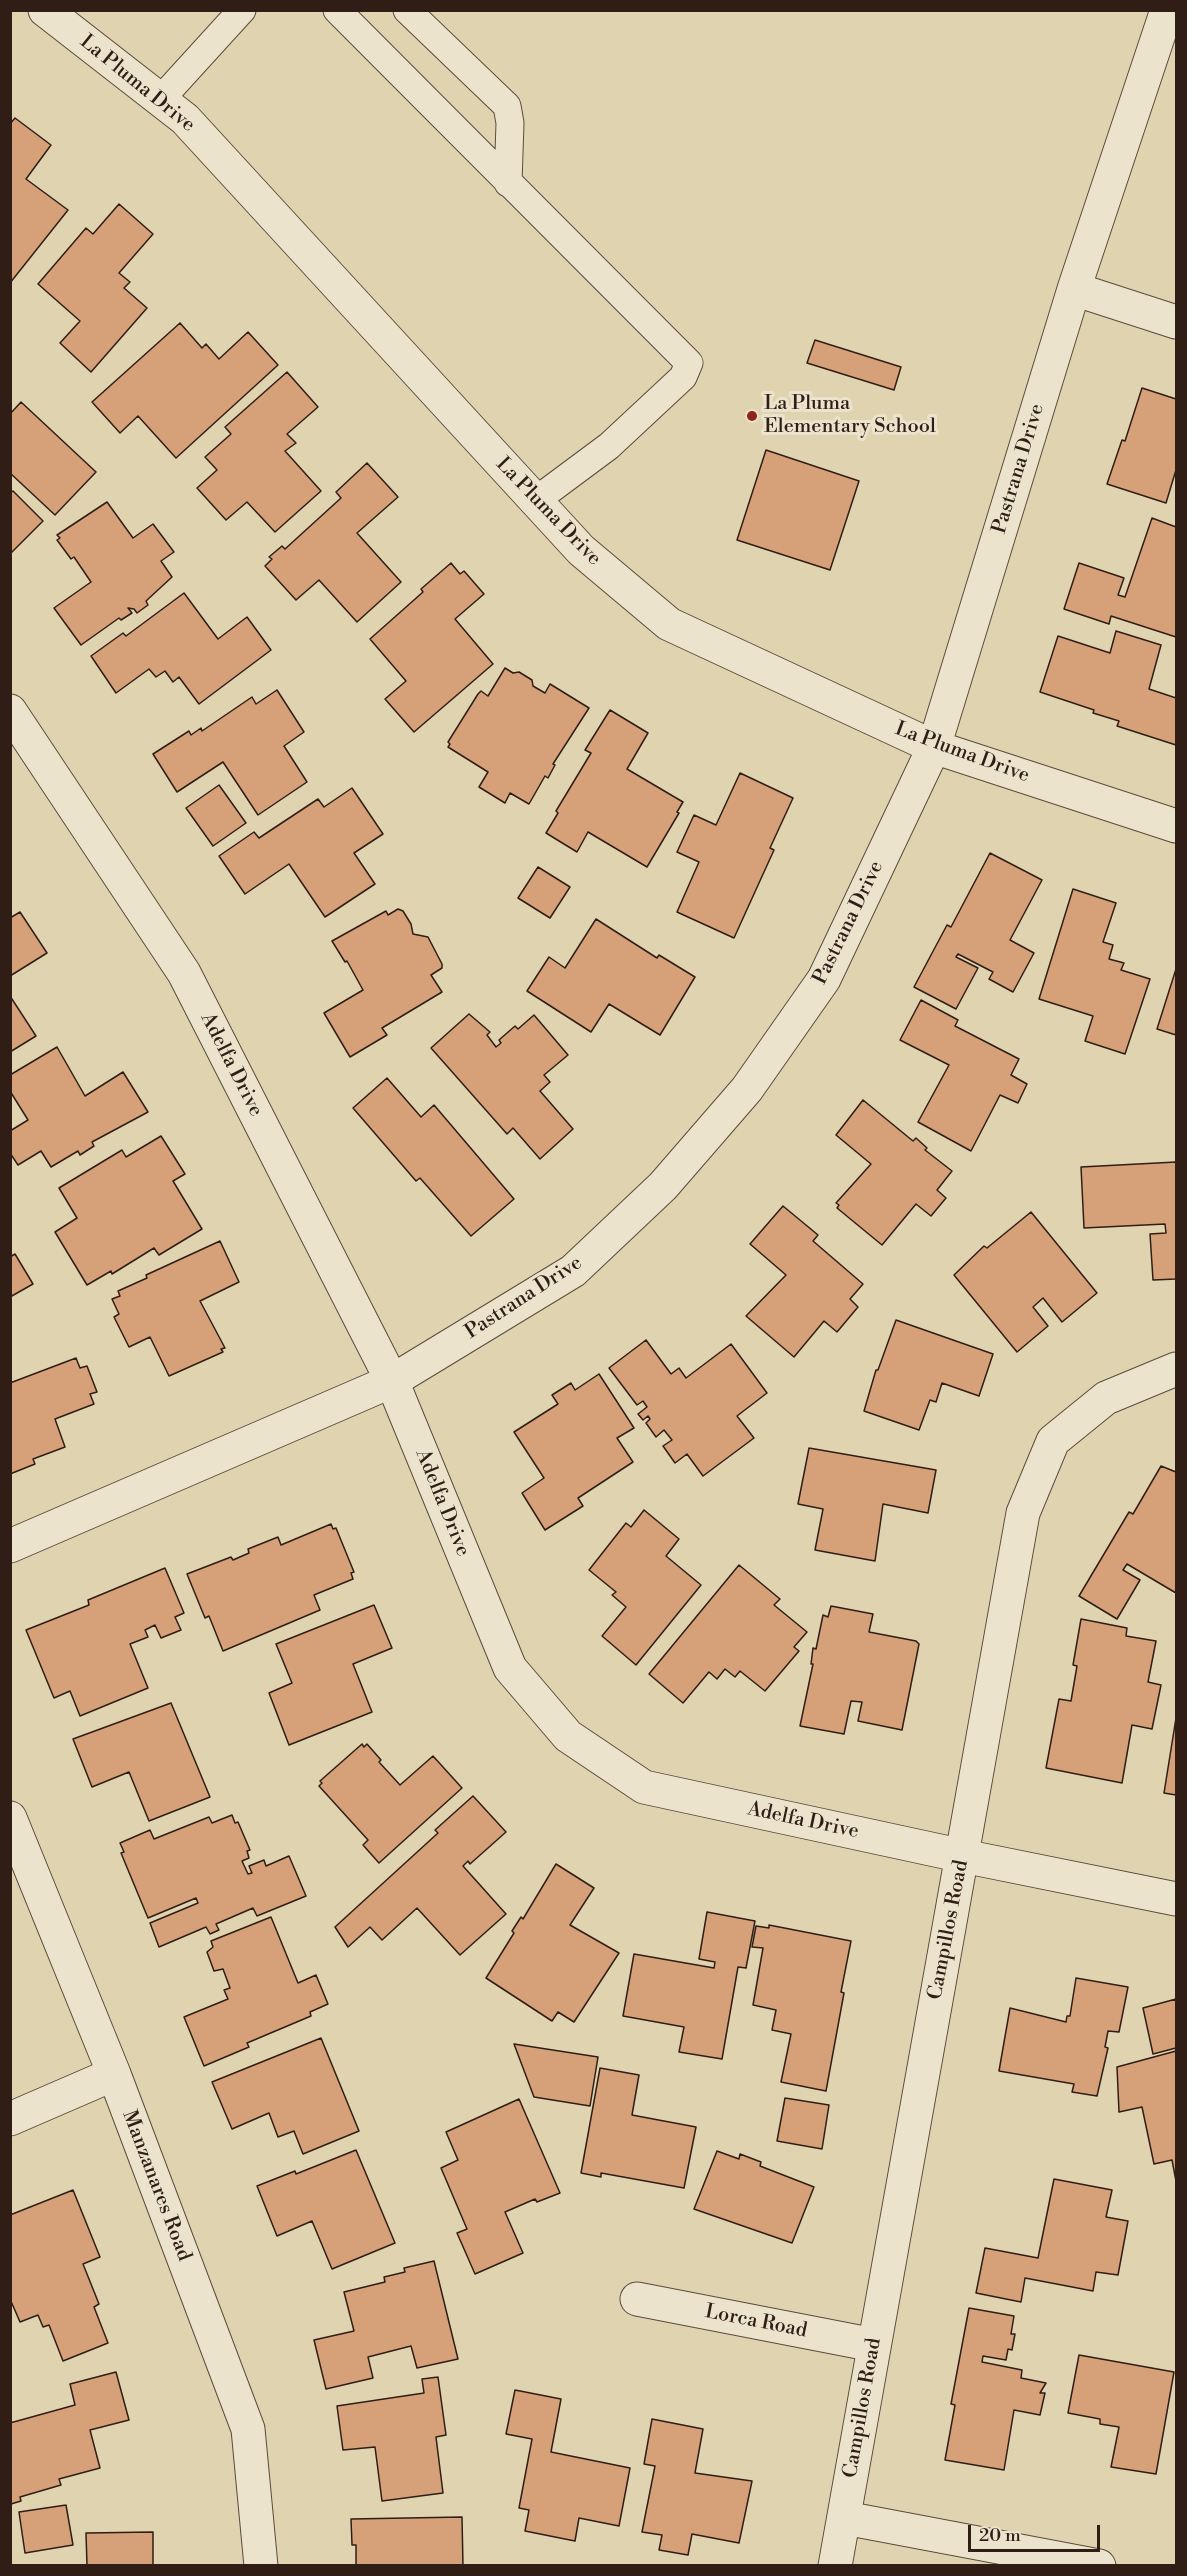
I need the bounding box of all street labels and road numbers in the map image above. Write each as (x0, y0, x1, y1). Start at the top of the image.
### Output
street label: La Pluma Drive (75, 30, 199, 138)
street label: Pastrana Drive (988, 401, 1050, 537)
street label: La Pluma Drive (490, 453, 606, 571)
street label: La Pluma Drive (892, 718, 1032, 788)
street label: Pastrana Drive (809, 857, 889, 989)
street label: Adelfa Drive (195, 1009, 267, 1121)
street label: Pastrana Drive (461, 1251, 587, 1345)
street label: Adelfa Drive (410, 1446, 474, 1560)
street label: Adelfa Drive (745, 1797, 861, 1845)
street label: Campillos Road (924, 1858, 974, 2002)
street label: Manzanares Road (116, 2107, 196, 2265)
street label: Lorca Road (703, 2300, 809, 2344)
street label: Campillos Road (839, 2336, 887, 2480)

